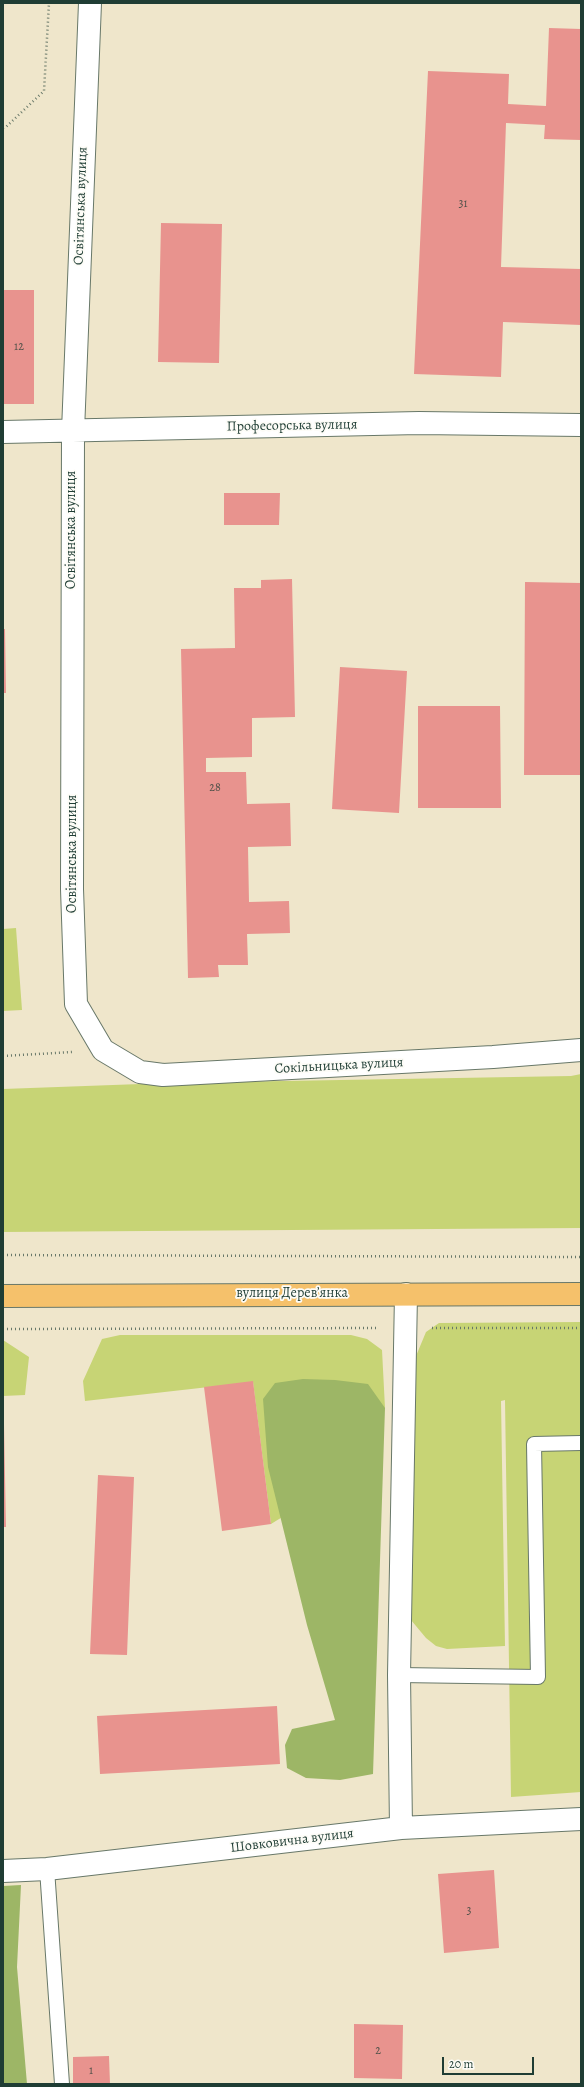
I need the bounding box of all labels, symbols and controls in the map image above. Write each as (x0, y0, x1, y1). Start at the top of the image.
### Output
street label: Освітянська вулиця (71, 146, 91, 266)
house number: 31 (458, 197, 468, 211)
house number: 12 (14, 340, 24, 354)
street label: Професорська вулиця (227, 416, 357, 436)
street label: Освітянська вулиця (64, 471, 80, 589)
house number: 28 (209, 781, 221, 795)
street label: Освітянська вулиця (65, 795, 81, 913)
street label: Сокільницька вулиця (274, 1054, 404, 1078)
street label: вулиця Дерев’янка (236, 1286, 348, 1302)
street label: Шовковична вулиця (229, 1825, 355, 1857)
house number: 3 (467, 1904, 471, 1918)
house number: 2 (375, 2044, 381, 2058)
scale bar (444, 2049, 536, 2075)
text: 20 m (449, 2056, 473, 2072)
house number: 1 (89, 2064, 93, 2078)

